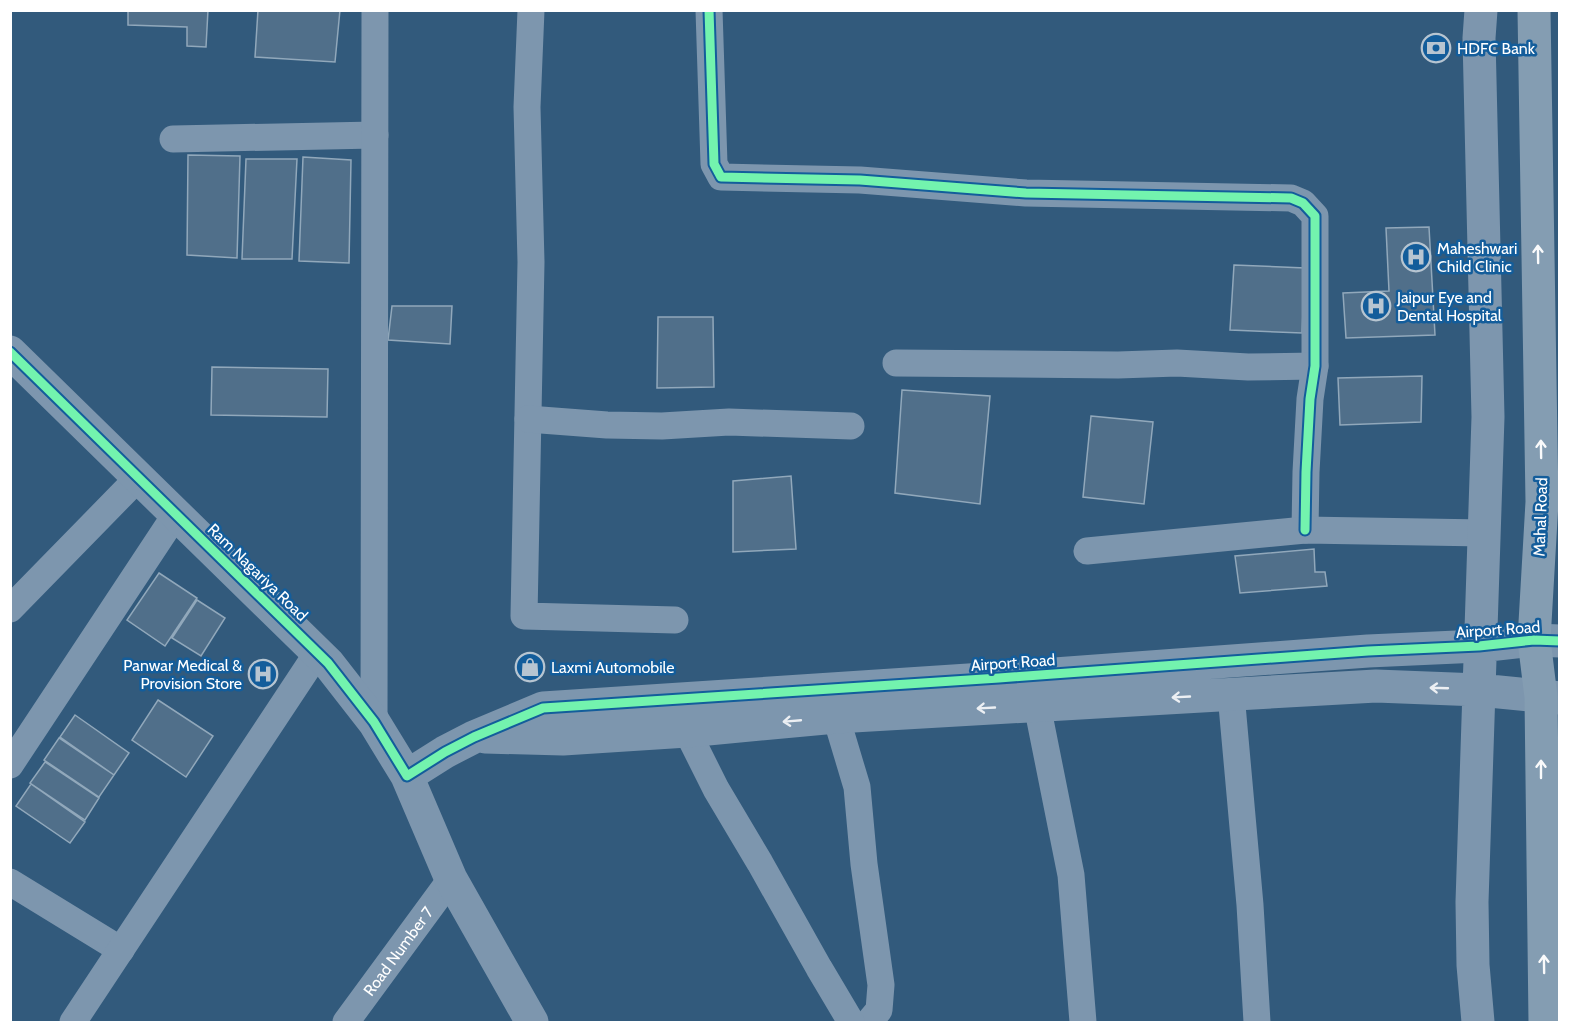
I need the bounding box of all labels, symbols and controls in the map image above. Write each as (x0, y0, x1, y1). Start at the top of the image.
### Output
bank icon: HDFC Bank (1420, 32, 1452, 64)
place label: HDFC Bank (1457, 39, 1536, 58)
place label: Maheshwari Child Clinic (1437, 239, 1517, 276)
hospital icon: Maheshwari Child Clinic (1400, 241, 1432, 273)
one-way arrow (1532, 244, 1543, 264)
place label: Jaipur Eye and Dental Hospital (1396, 288, 1502, 325)
hospital icon: Jaipur Eye and Dental Hospital (1360, 290, 1392, 322)
one-way arrow (1535, 439, 1546, 459)
street label: Mahal Road (1530, 477, 1551, 557)
street label: Ram Nagariya Road (204, 520, 312, 625)
street label: Airport Road (1455, 617, 1541, 642)
street label: Airport Road (970, 650, 1056, 675)
shop icon: Laxmi Automobile (514, 651, 546, 683)
place label: Panwar Medical & Provision Store (123, 656, 242, 693)
hospital icon: Panwar Medical & Provision Store (247, 658, 279, 690)
place label: Laxmi Automobile (551, 658, 674, 677)
one-way arrow (1429, 682, 1449, 694)
one-way arrow (1171, 692, 1191, 703)
one-way arrow (977, 703, 997, 714)
one-way arrow (782, 716, 802, 727)
one-way arrow (1535, 760, 1547, 780)
street label: Road Number 7 (360, 903, 437, 1000)
one-way arrow (1538, 955, 1550, 975)

